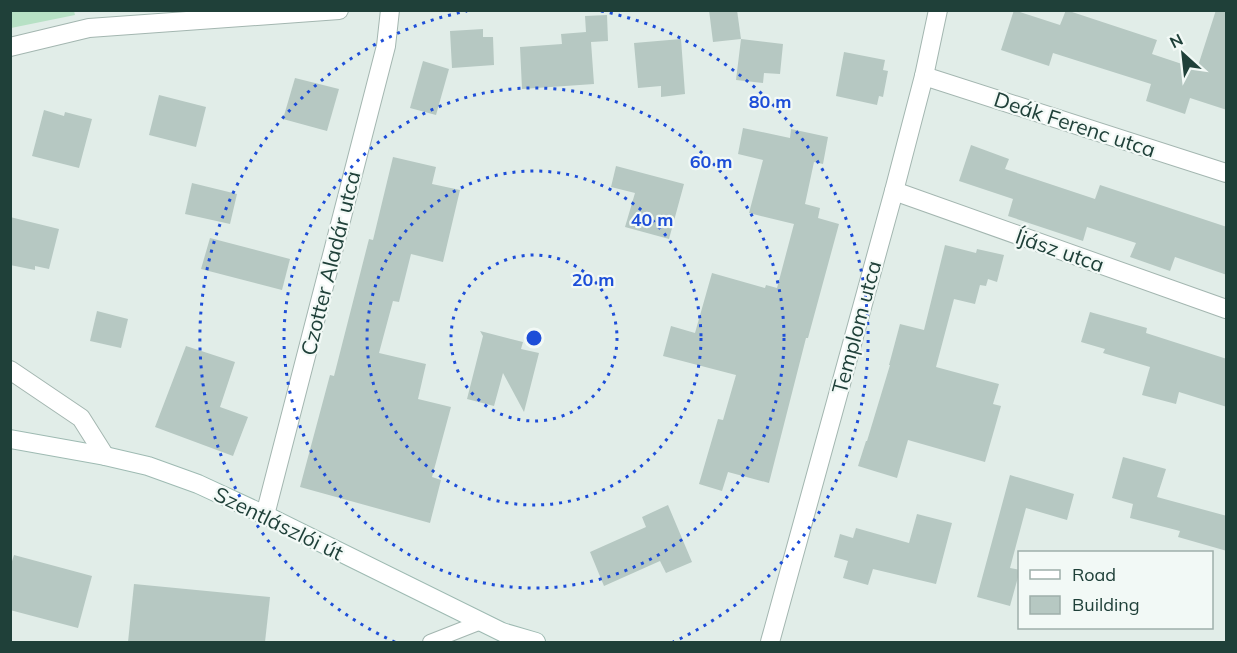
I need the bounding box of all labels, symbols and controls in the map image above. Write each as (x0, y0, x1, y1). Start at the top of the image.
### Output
north arrow (1153, 24, 1213, 84)
text: N (1166, 29, 1186, 52)
street label: Deák Ferenc utca (991, 86, 1159, 162)
text: 80 m (749, 90, 791, 113)
text: 60 m (690, 150, 732, 173)
street label: Czotter Aladár utca (295, 168, 365, 358)
text: 40 m (631, 208, 673, 231)
street label: Íjász utca (1012, 223, 1108, 277)
street label: Templom utca (826, 258, 886, 396)
text: 20 m (572, 268, 614, 291)
centre of rings (524, 328, 544, 348)
street label: Szentlászlói út (210, 480, 348, 566)
legend (1018, 551, 1213, 629)
text: Road (1072, 563, 1116, 586)
text: Building (1072, 593, 1140, 616)

